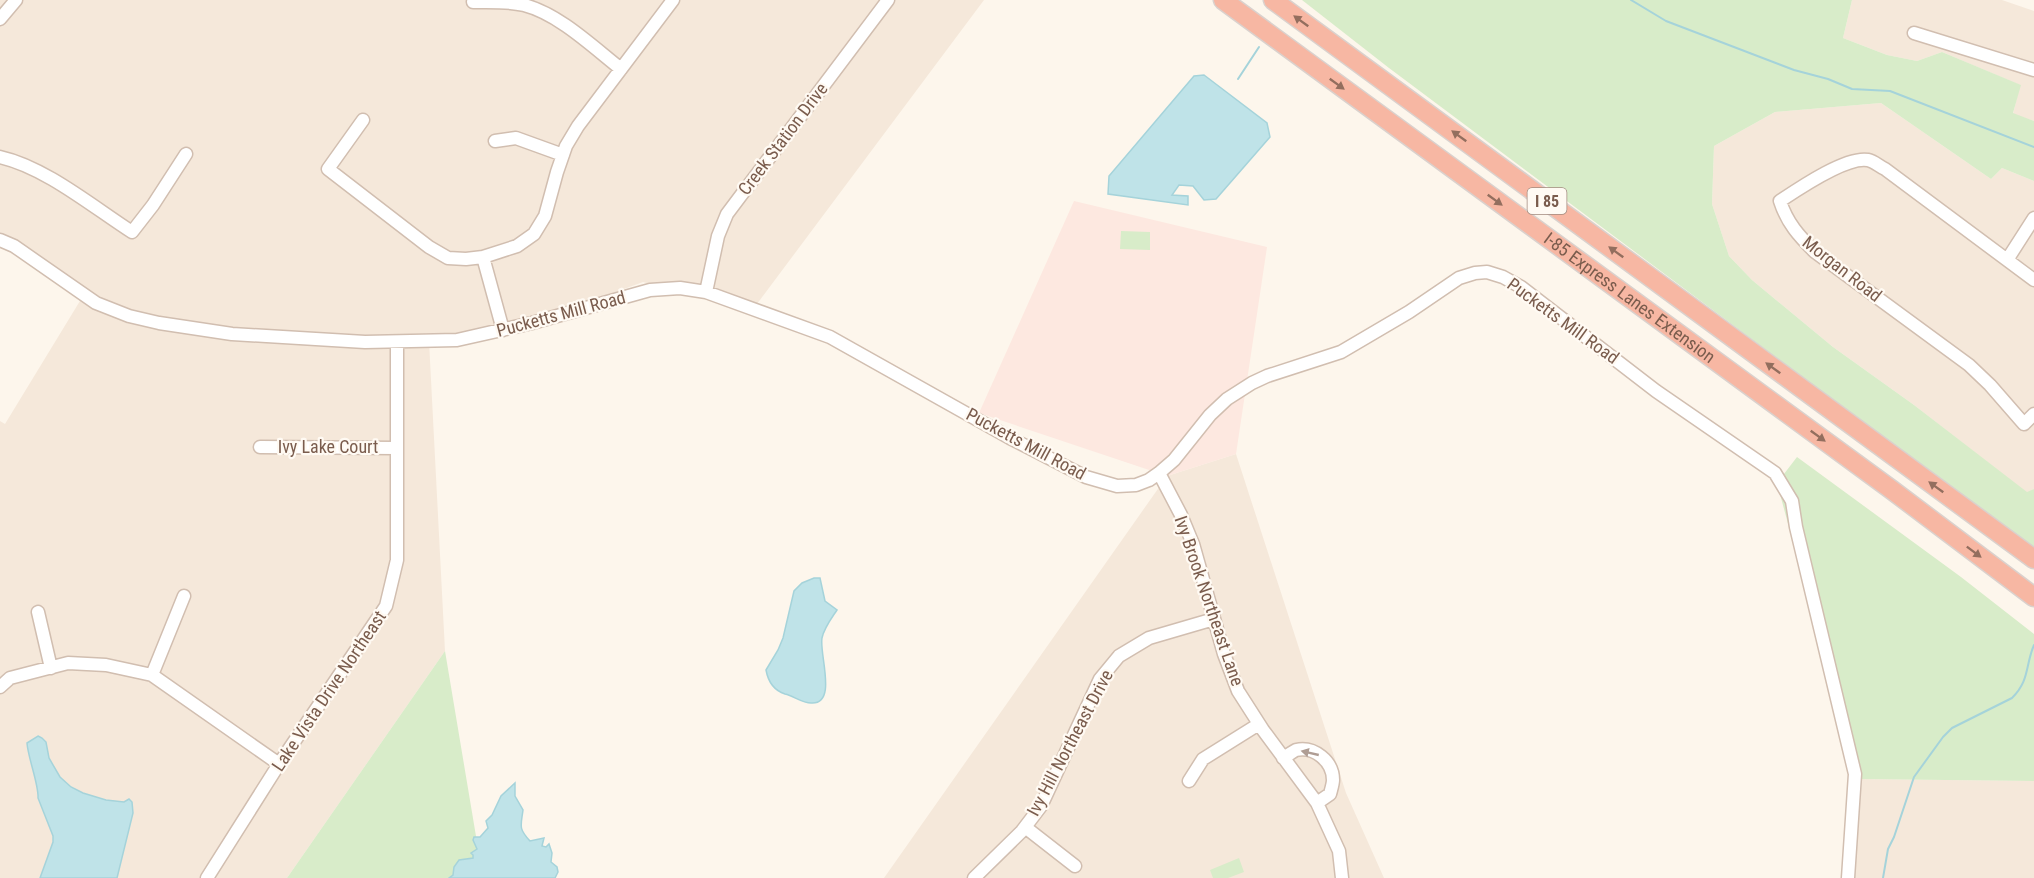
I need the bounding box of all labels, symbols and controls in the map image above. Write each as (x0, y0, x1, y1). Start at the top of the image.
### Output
one-way arrow (1294, 15, 1310, 27)
street label: Creek Station Drive (734, 78, 832, 199)
one-way arrow (1329, 78, 1345, 90)
one-way arrow (1451, 130, 1467, 142)
road number: I 85 (1528, 188, 1566, 214)
one-way arrow (1486, 194, 1502, 206)
street label: I-85 Express Lanes Extension (1540, 228, 1720, 367)
street label: Morgan Road (1799, 231, 1886, 306)
one-way arrow (1608, 246, 1624, 258)
street label: Pucketts Mill Road (1503, 273, 1623, 368)
street label: Pucketts Mill Road (494, 286, 628, 341)
one-way arrow (1765, 362, 1780, 374)
street label: Pucketts Mill Road (963, 403, 1090, 484)
one-way arrow (1809, 430, 1825, 442)
street label: Ivy Lake Court (278, 436, 378, 457)
one-way arrow (1928, 481, 1944, 493)
street label: Ivy Brook Northeast Lane (1170, 513, 1248, 689)
one-way arrow (1967, 546, 1982, 558)
street label: Lake Vista Drive Northeast (267, 607, 390, 775)
street label: Ivy Hill Northeast Drive (1022, 666, 1117, 819)
one-way arrow (1300, 748, 1319, 757)

